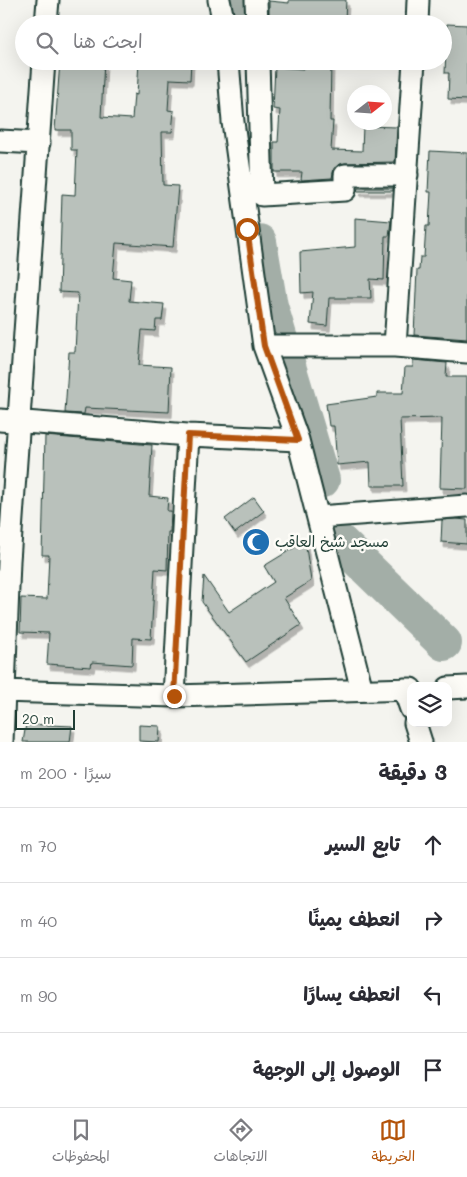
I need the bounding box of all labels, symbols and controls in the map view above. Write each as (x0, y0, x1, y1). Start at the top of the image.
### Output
search box (15, 15, 452, 70)
text: ابحث هنا (73, 28, 143, 53)
icon: search (33, 29, 61, 57)
north arrow (347, 85, 392, 130)
route start (236, 218, 259, 241)
mosque icon: مسجد شيخ العاقب (241, 527, 271, 557)
place label: مسجد شيخ العاقب (275, 531, 389, 552)
map controls (407, 682, 452, 727)
button: layers (407, 682, 452, 727)
route end (163, 685, 186, 708)
scale bar (15, 707, 75, 730)
text: 20 m (22, 709, 54, 728)
text: 3 دقيقة (378, 758, 447, 785)
text: سيرًا · 200 m (20, 762, 112, 783)
text: تابع السير (325, 831, 400, 856)
icon: ahead (419, 831, 447, 859)
text: 70 m (20, 835, 57, 856)
text: انعطف يمينًا (308, 906, 400, 931)
icon: right (419, 906, 447, 934)
text: 40 m (20, 910, 57, 931)
text: انعطف يسارًا (303, 981, 400, 1006)
icon: left (419, 981, 447, 1009)
text: 90 m (20, 985, 57, 1006)
text: الوصول إلى الوجهة (253, 1056, 400, 1081)
icon: arrive (419, 1056, 447, 1084)
tab: المحفوظات (52, 1116, 110, 1169)
tab: الاتجاهات (213, 1116, 268, 1169)
tab: الخريطة (371, 1116, 415, 1169)

